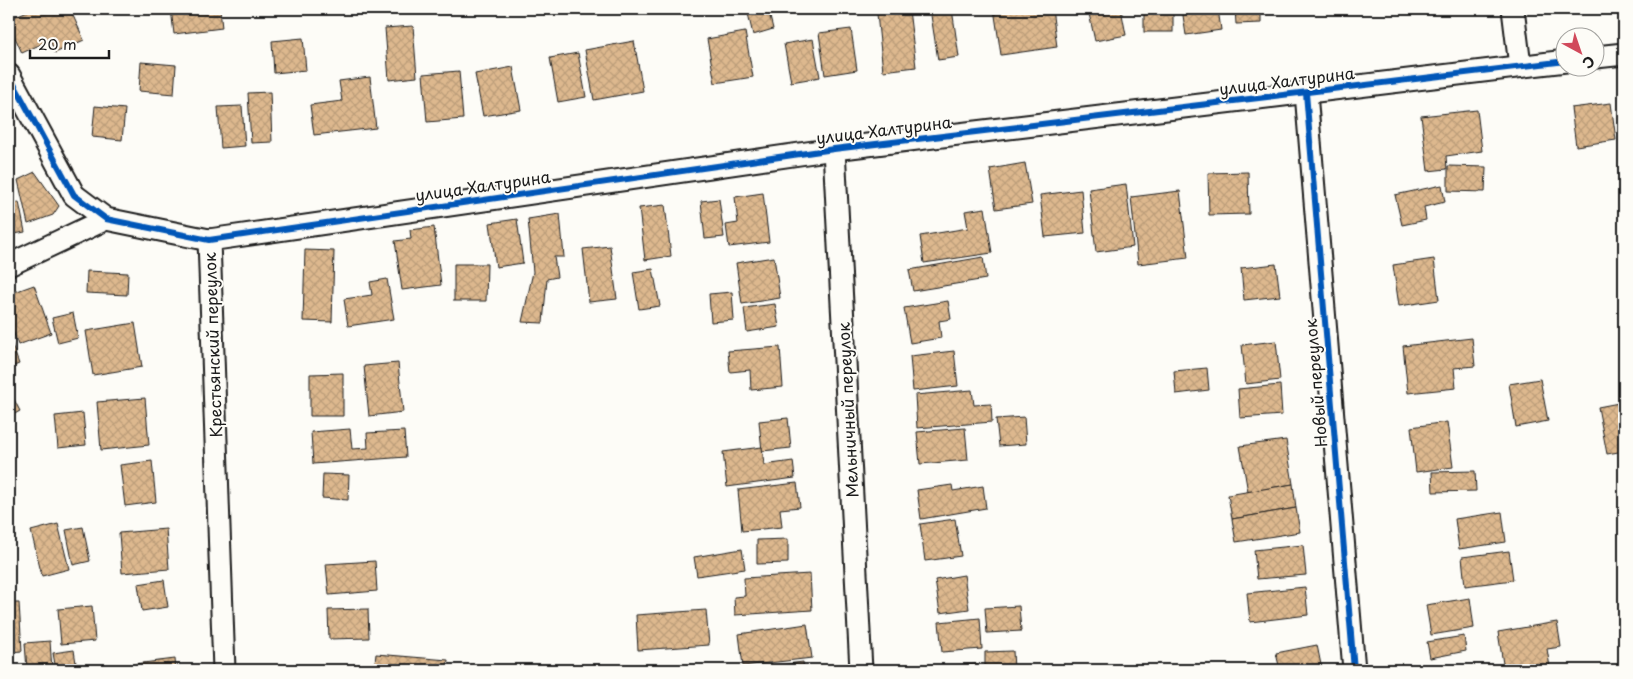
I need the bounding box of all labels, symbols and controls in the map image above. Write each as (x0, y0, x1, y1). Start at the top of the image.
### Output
scale bar (30, 28, 109, 60)
north arrow (1556, 28, 1606, 78)
text: 20 m (38, 32, 77, 55)
text: С (1578, 51, 1599, 74)
street label: улица Халтурина (1218, 60, 1356, 100)
street label: улица Халтурина (815, 109, 953, 149)
street label: улица Халтурина (414, 164, 552, 206)
street label: Крестьянский переулок (197, 252, 227, 438)
street label: Новый переулок (1297, 317, 1333, 448)
street label: Мельничный переулок (830, 321, 864, 498)

